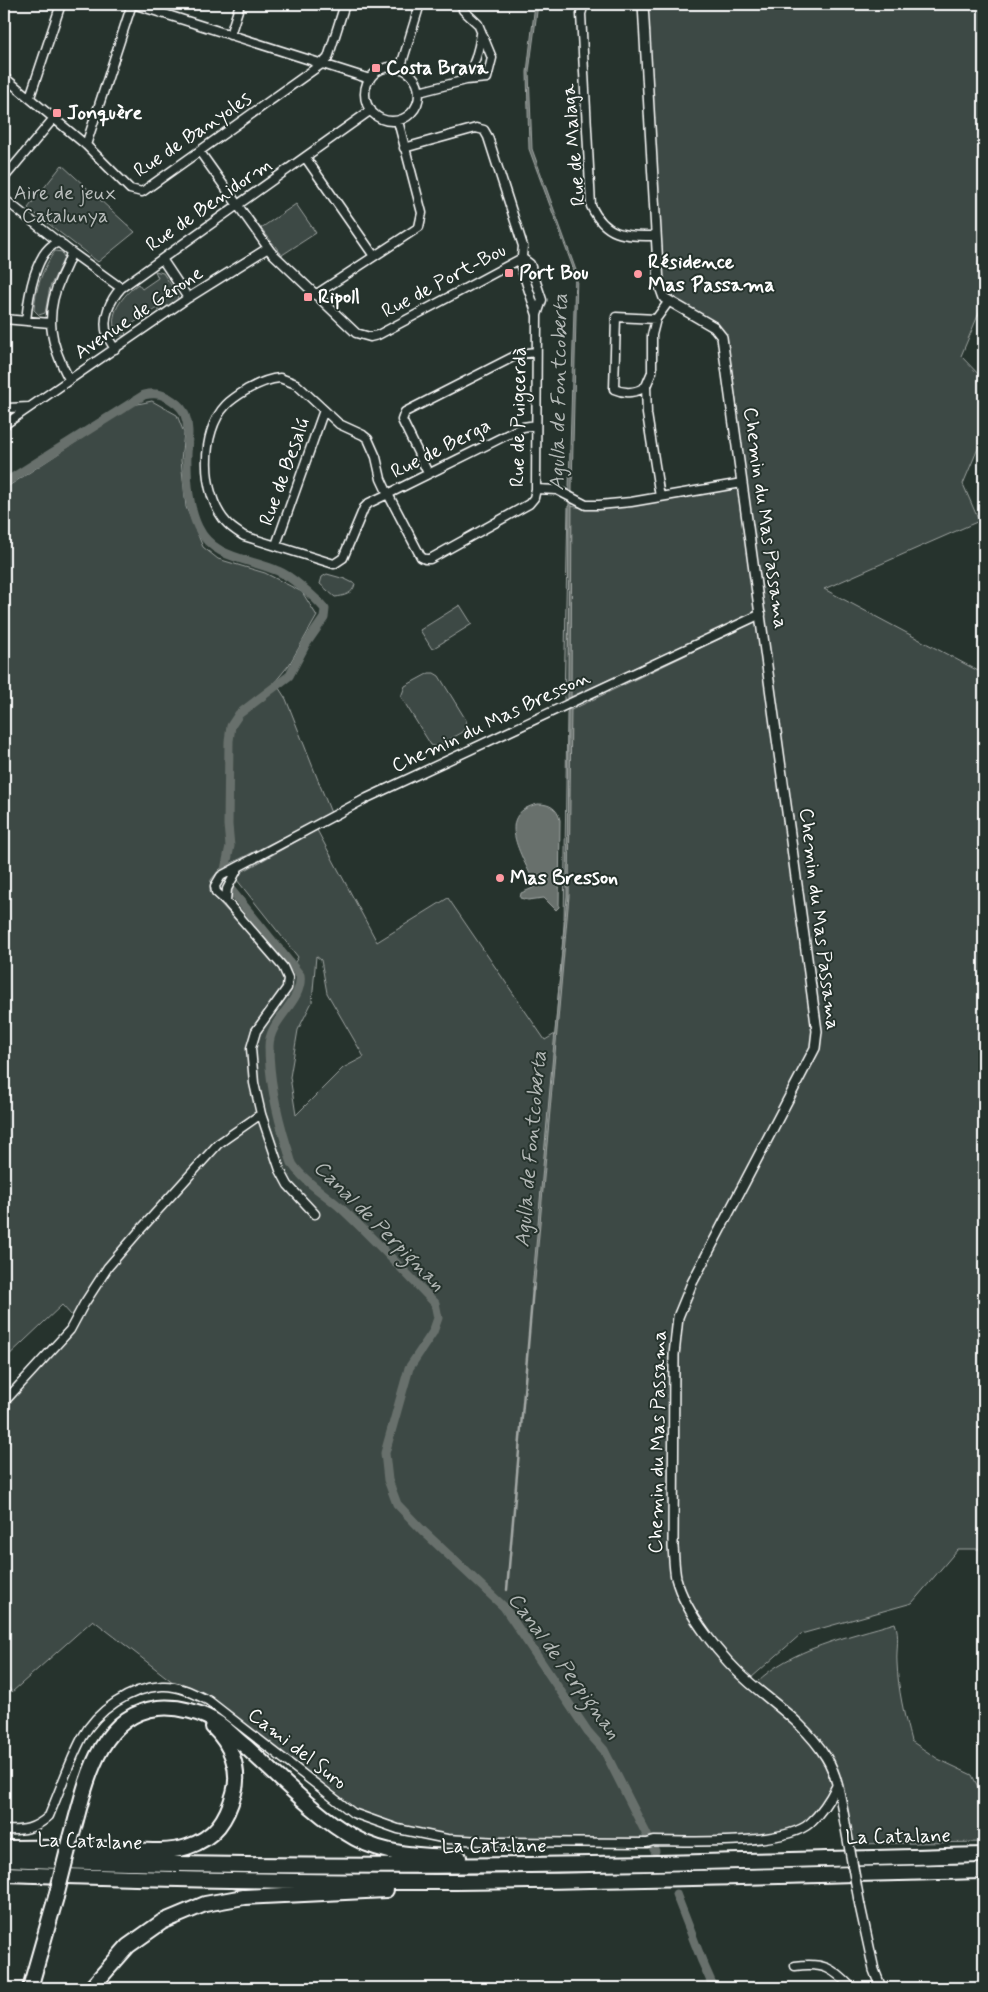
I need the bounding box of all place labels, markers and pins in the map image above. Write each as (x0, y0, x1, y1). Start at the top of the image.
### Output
place label: Costa Brava (386, 55, 489, 82)
marker: Costa Brava (370, 62, 382, 74)
place label: Jonquère (67, 100, 142, 127)
marker: Jonquère (51, 107, 63, 119)
place label: Résidence Mas Passama (648, 249, 775, 299)
place label: Port Bou (519, 260, 588, 287)
marker: Port Bou (503, 267, 515, 279)
marker: Résidence Mas Passama (632, 268, 644, 280)
place label: Ripoll (318, 284, 360, 311)
marker: Ripoll (302, 291, 314, 303)
place label: Mas Bresson (510, 865, 618, 892)
marker: Mas Bresson (494, 872, 506, 884)

